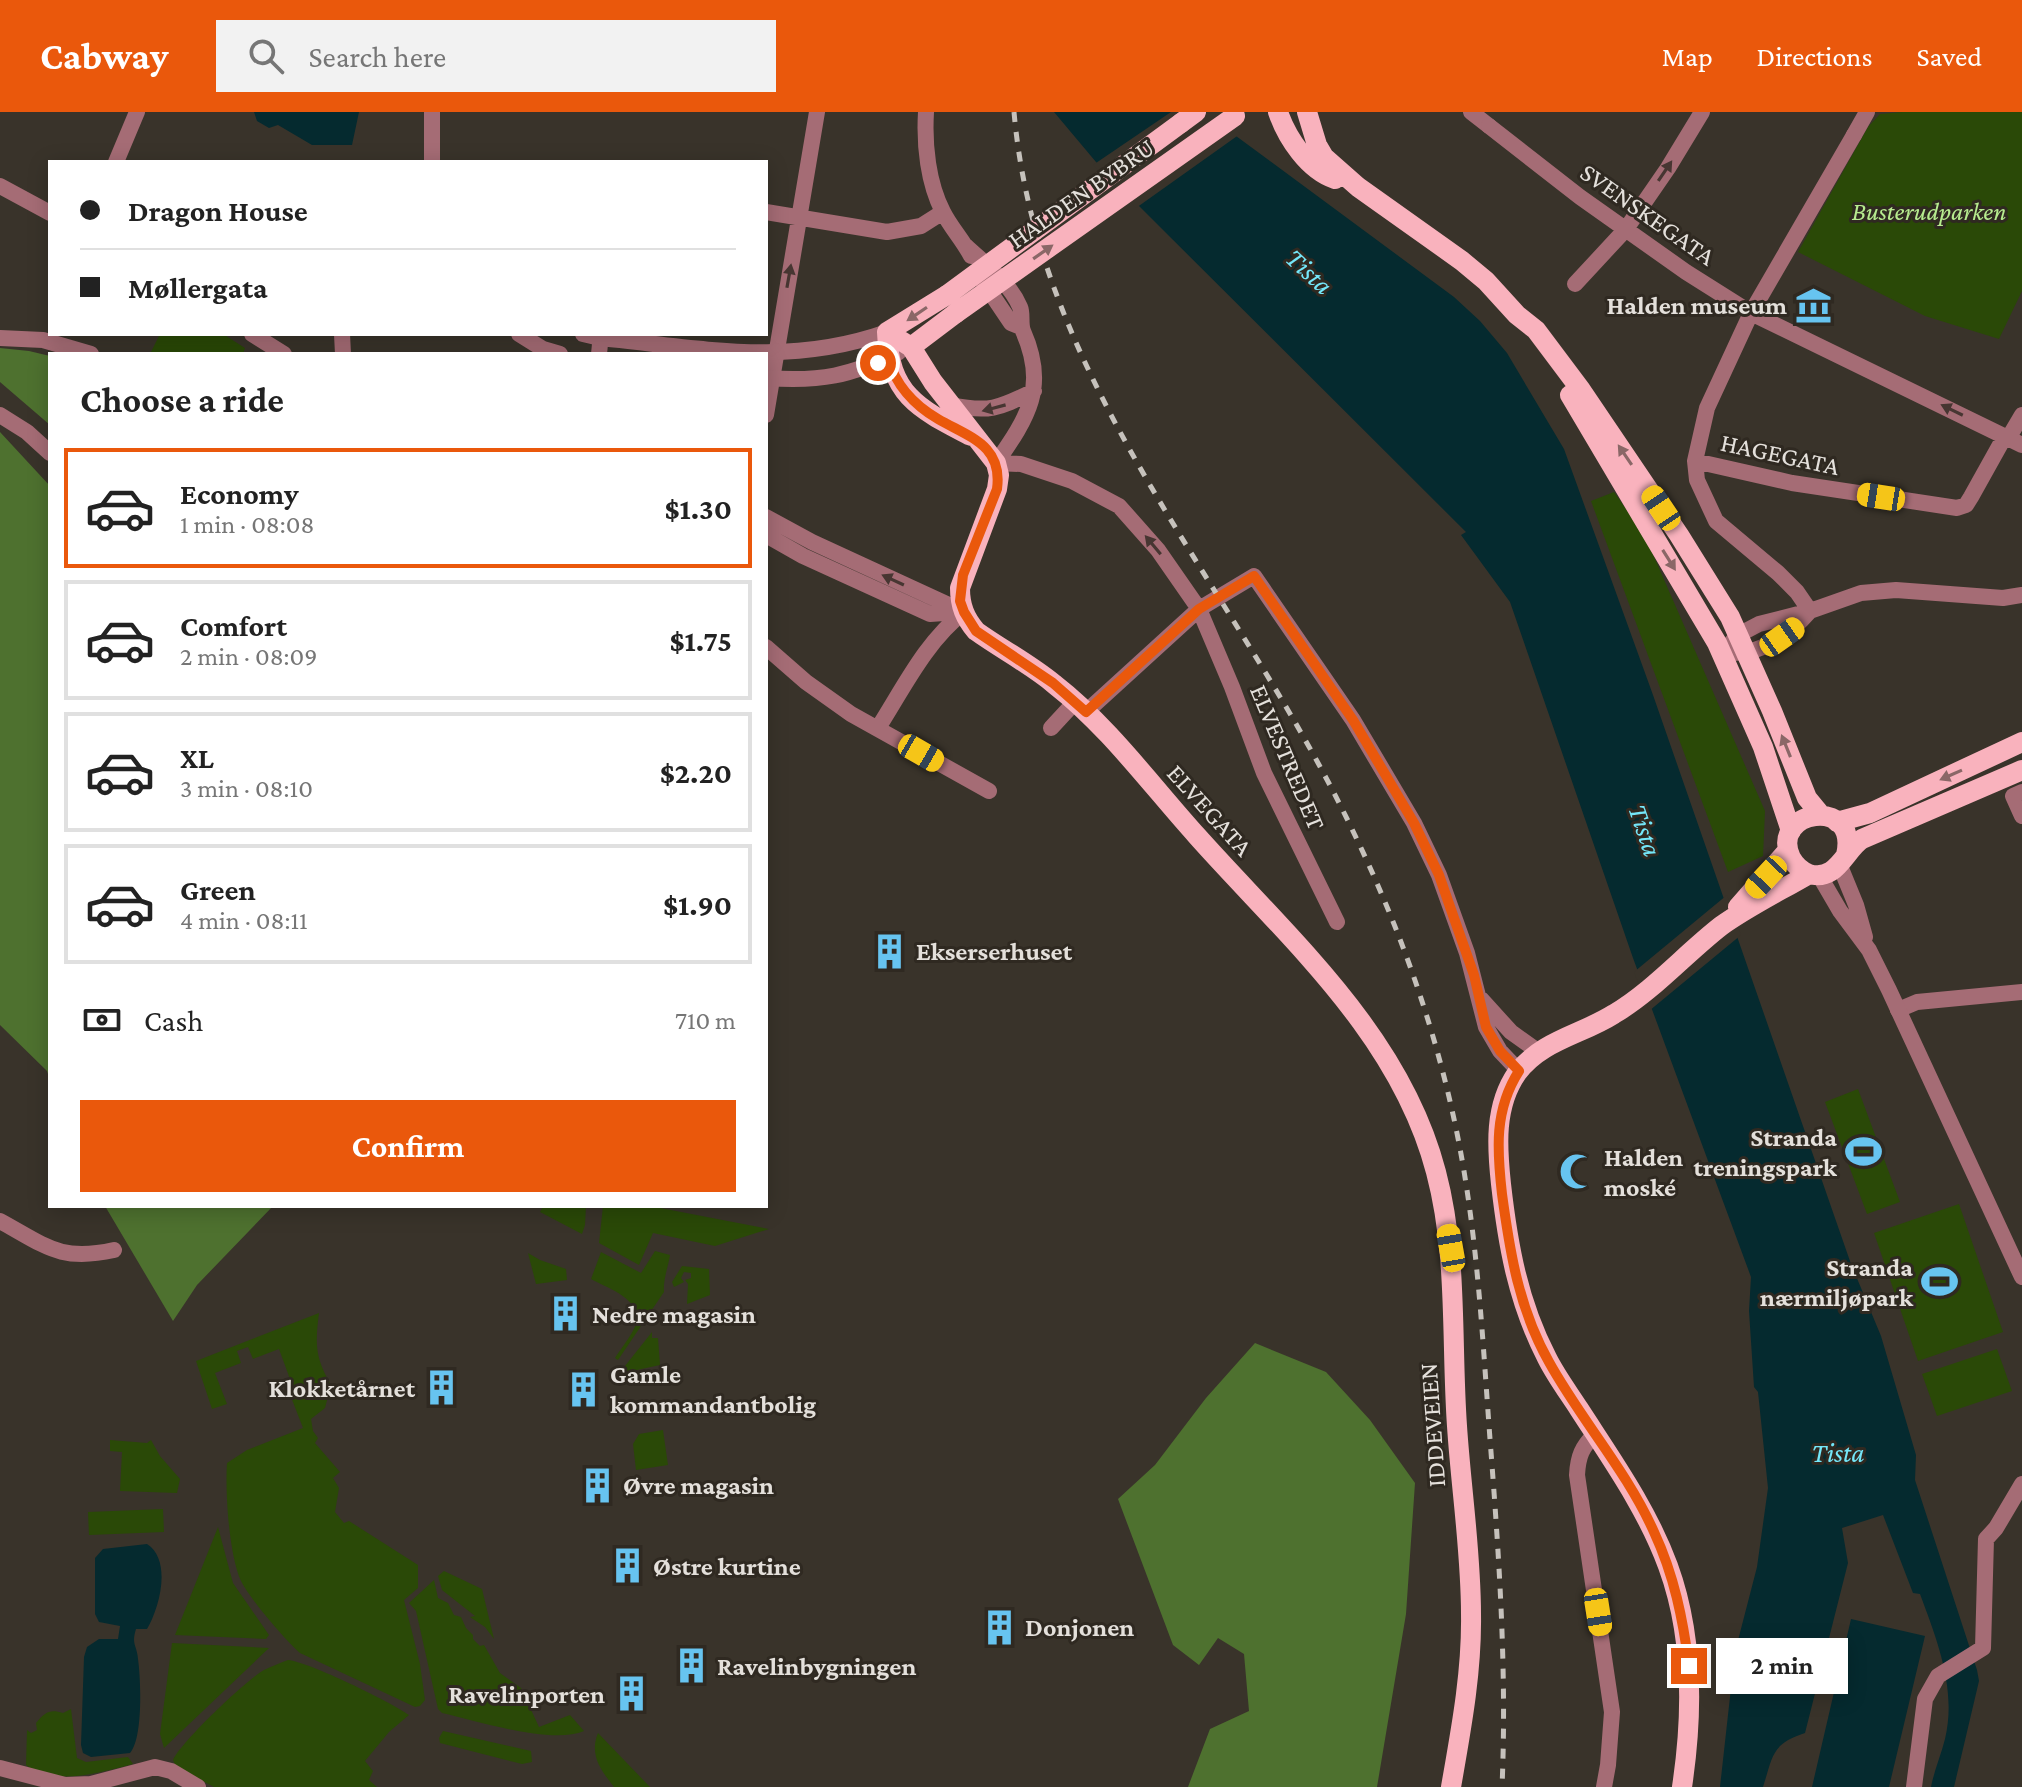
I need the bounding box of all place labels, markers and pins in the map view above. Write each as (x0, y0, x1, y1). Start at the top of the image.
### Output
museum icon: Halden museum (1794, 286, 1832, 324)
place label: Halden museum (1606, 291, 1787, 320)
building icon: Ekserserhuset (871, 932, 909, 970)
place label: Ekserserhuset (916, 937, 1073, 966)
place label: Stranda treningspark (1694, 1123, 1838, 1182)
sports icon: Stranda treningspark (1844, 1133, 1882, 1171)
place label: Halden moské (1604, 1143, 1683, 1202)
mosque icon: Halden moské (1559, 1153, 1597, 1191)
place label: Stranda nærmiljøpark (1760, 1253, 1914, 1312)
sports icon: Stranda nærmiljøpark (1920, 1263, 1958, 1301)
building icon: Nedre magasin (547, 1295, 585, 1333)
place label: Nedre magasin (592, 1300, 756, 1329)
place label: Gamle kommandantbolig (610, 1360, 816, 1419)
building icon: Klokketårnet (422, 1369, 460, 1407)
building icon: Gamle kommandantbolig (565, 1370, 603, 1408)
place label: Klokketårnet (269, 1374, 416, 1403)
building icon: Øvre magasin (578, 1466, 616, 1504)
place label: Øvre magasin (623, 1471, 774, 1500)
building icon: Østre kurtine (608, 1547, 646, 1585)
place label: Østre kurtine (653, 1552, 801, 1581)
building icon: Donjonen (980, 1608, 1018, 1646)
place label: Donjonen (1025, 1613, 1134, 1642)
building icon: Ravelinbygningen (672, 1647, 710, 1685)
place label: Ravelinbygningen (717, 1652, 916, 1681)
building icon: Ravelinporten (612, 1675, 650, 1713)
place label: Ravelinporten (448, 1680, 605, 1709)

